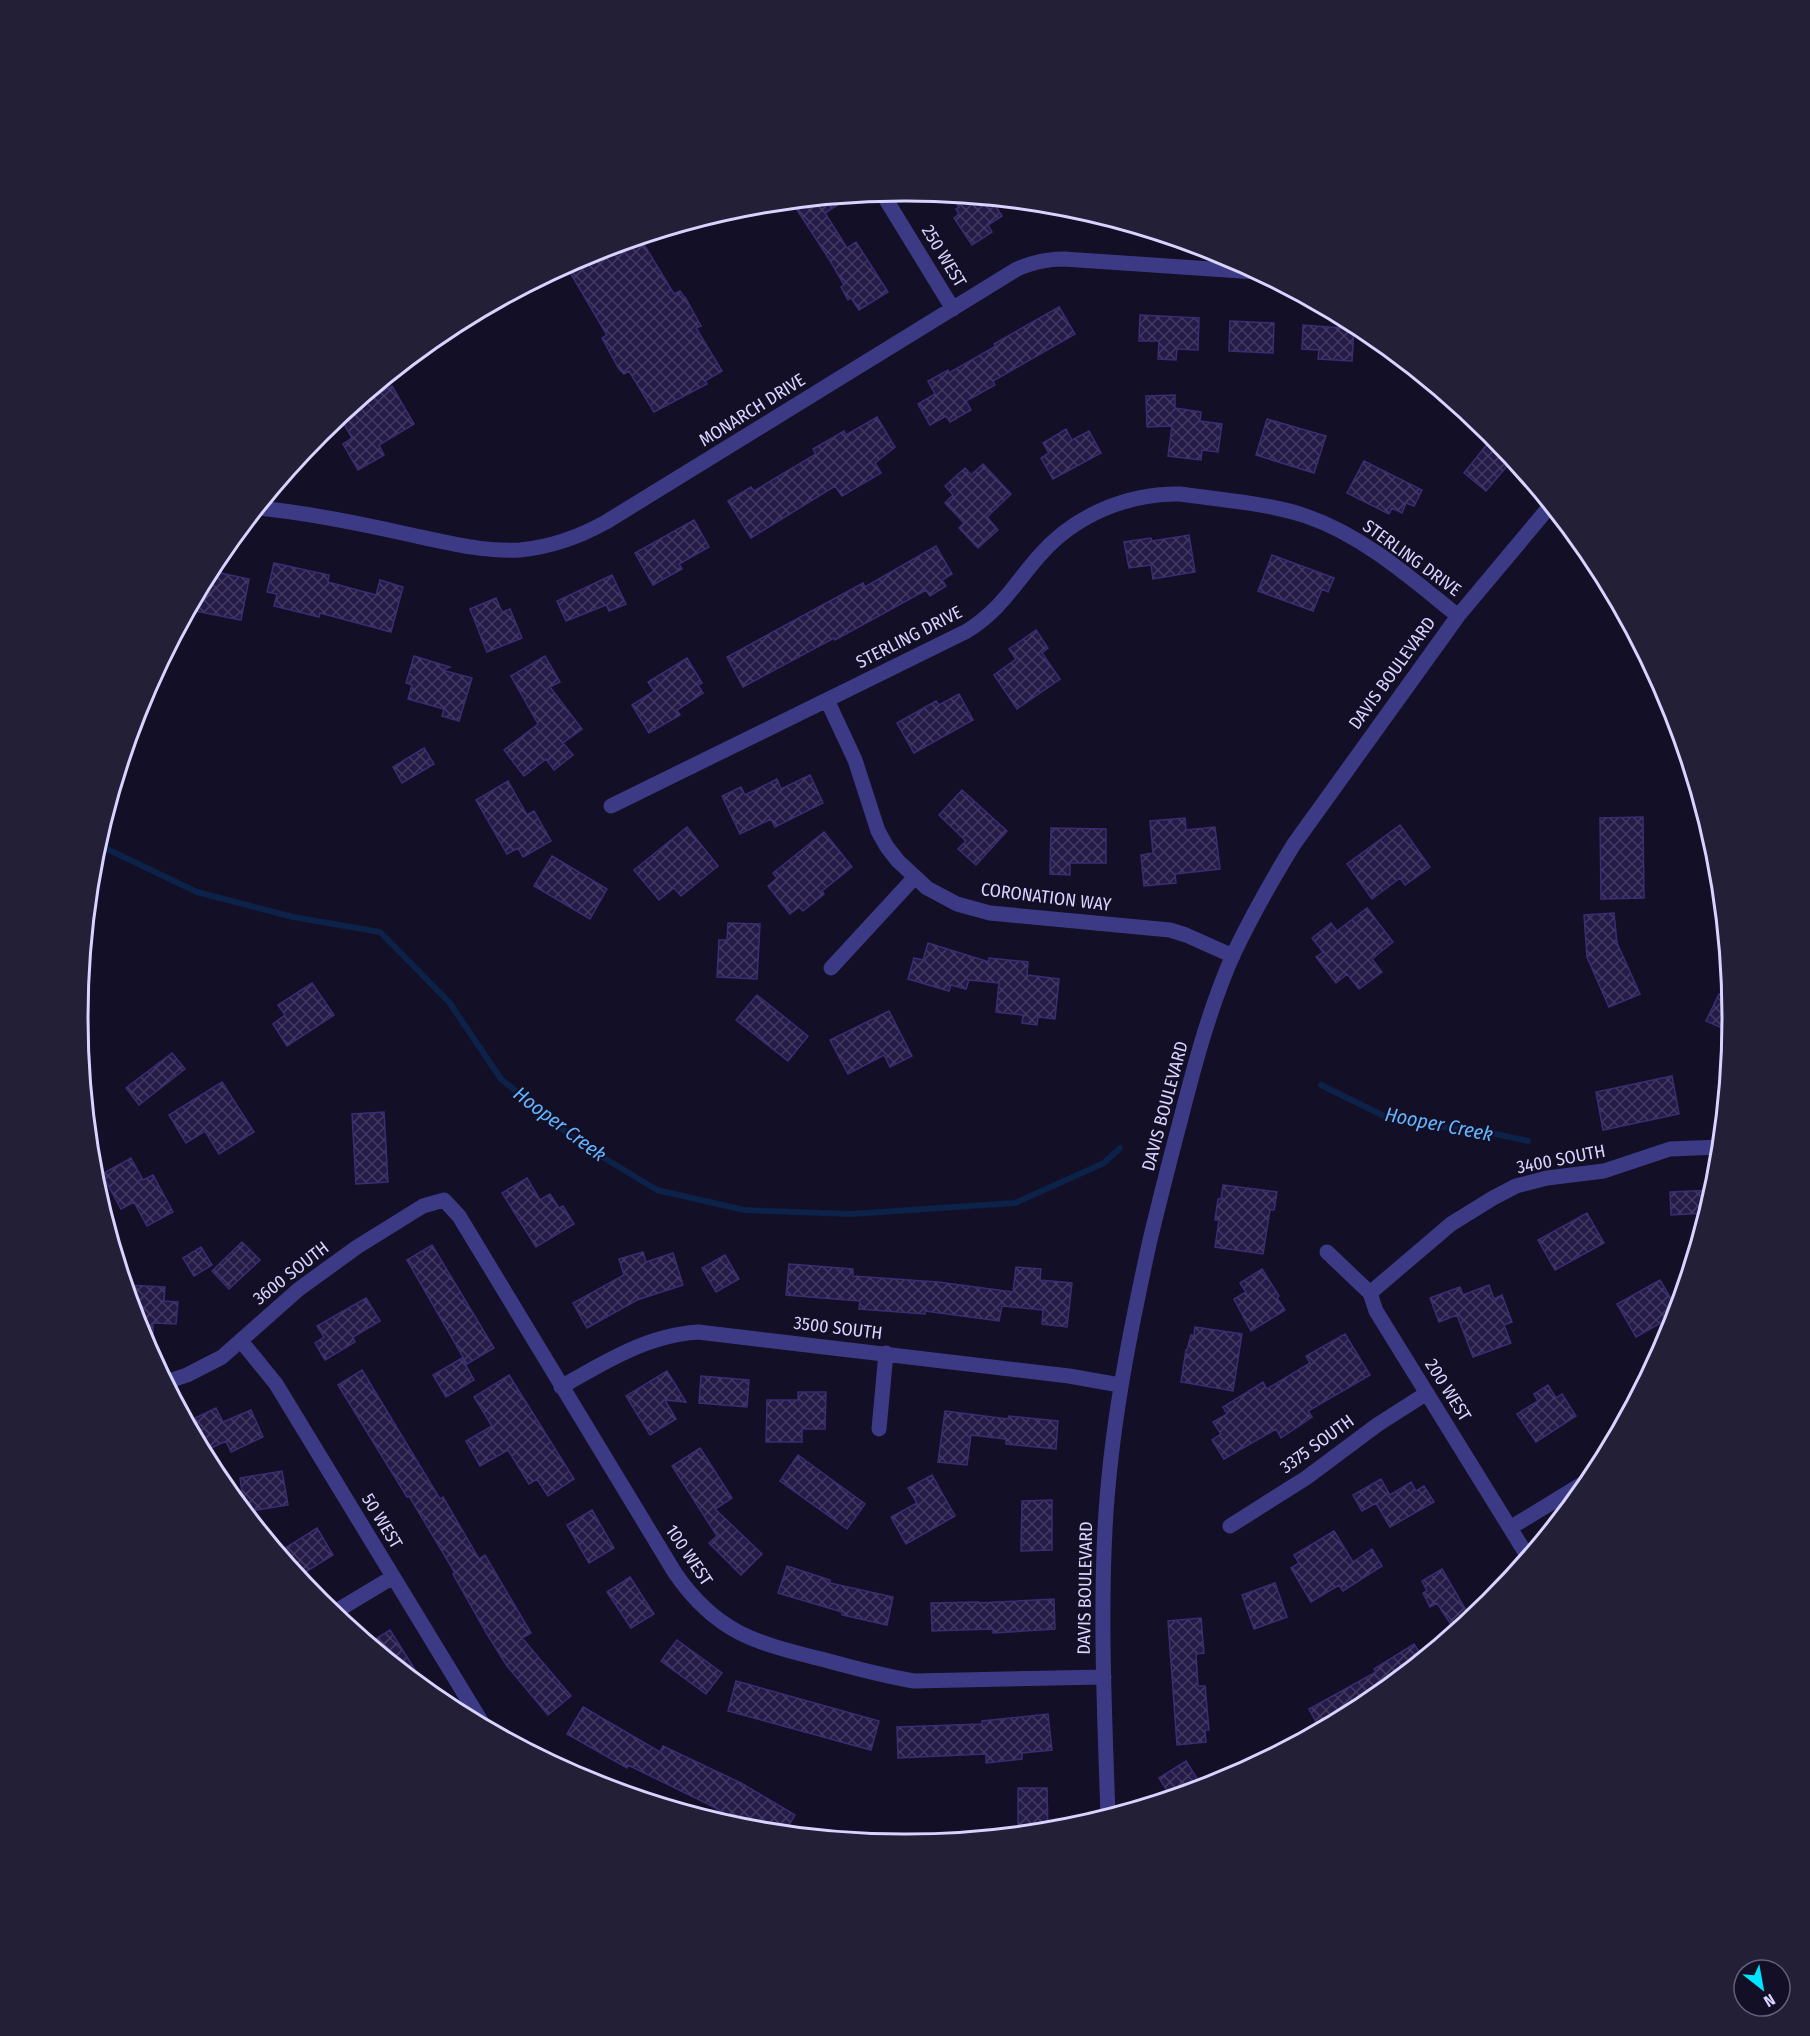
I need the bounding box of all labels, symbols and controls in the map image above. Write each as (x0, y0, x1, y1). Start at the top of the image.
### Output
street label: 250 WEST (917, 221, 971, 292)
street label: MONARCH DRIVE (695, 369, 809, 451)
street label: STERLING DRIVE (1359, 515, 1465, 601)
street label: STERLING DRIVE (852, 601, 966, 673)
street label: DAVIS BOULEVARD (1344, 613, 1440, 733)
street label: CORONATION WAY (980, 878, 1112, 916)
street label: DAVIS BOULEVARD (1137, 1039, 1193, 1173)
water label: Hooper Creek (509, 1081, 611, 1167)
water label: Hooper Creek (1383, 1102, 1495, 1146)
street label: 3400 SOUTH (1515, 1140, 1607, 1178)
street label: 3600 SOUTH (249, 1237, 333, 1309)
street label: 3500 SOUTH (792, 1312, 884, 1344)
street label: 200 WEST (1420, 1355, 1476, 1426)
street label: 3375 SOUTH (1276, 1410, 1358, 1478)
street label: 50 WEST (357, 1489, 407, 1553)
street label: 100 WEST (661, 1520, 718, 1590)
street label: DAVIS BOULEVARD (1073, 1521, 1097, 1655)
north arrow (1732, 1958, 1792, 2018)
text: N (1760, 1990, 1778, 2011)

